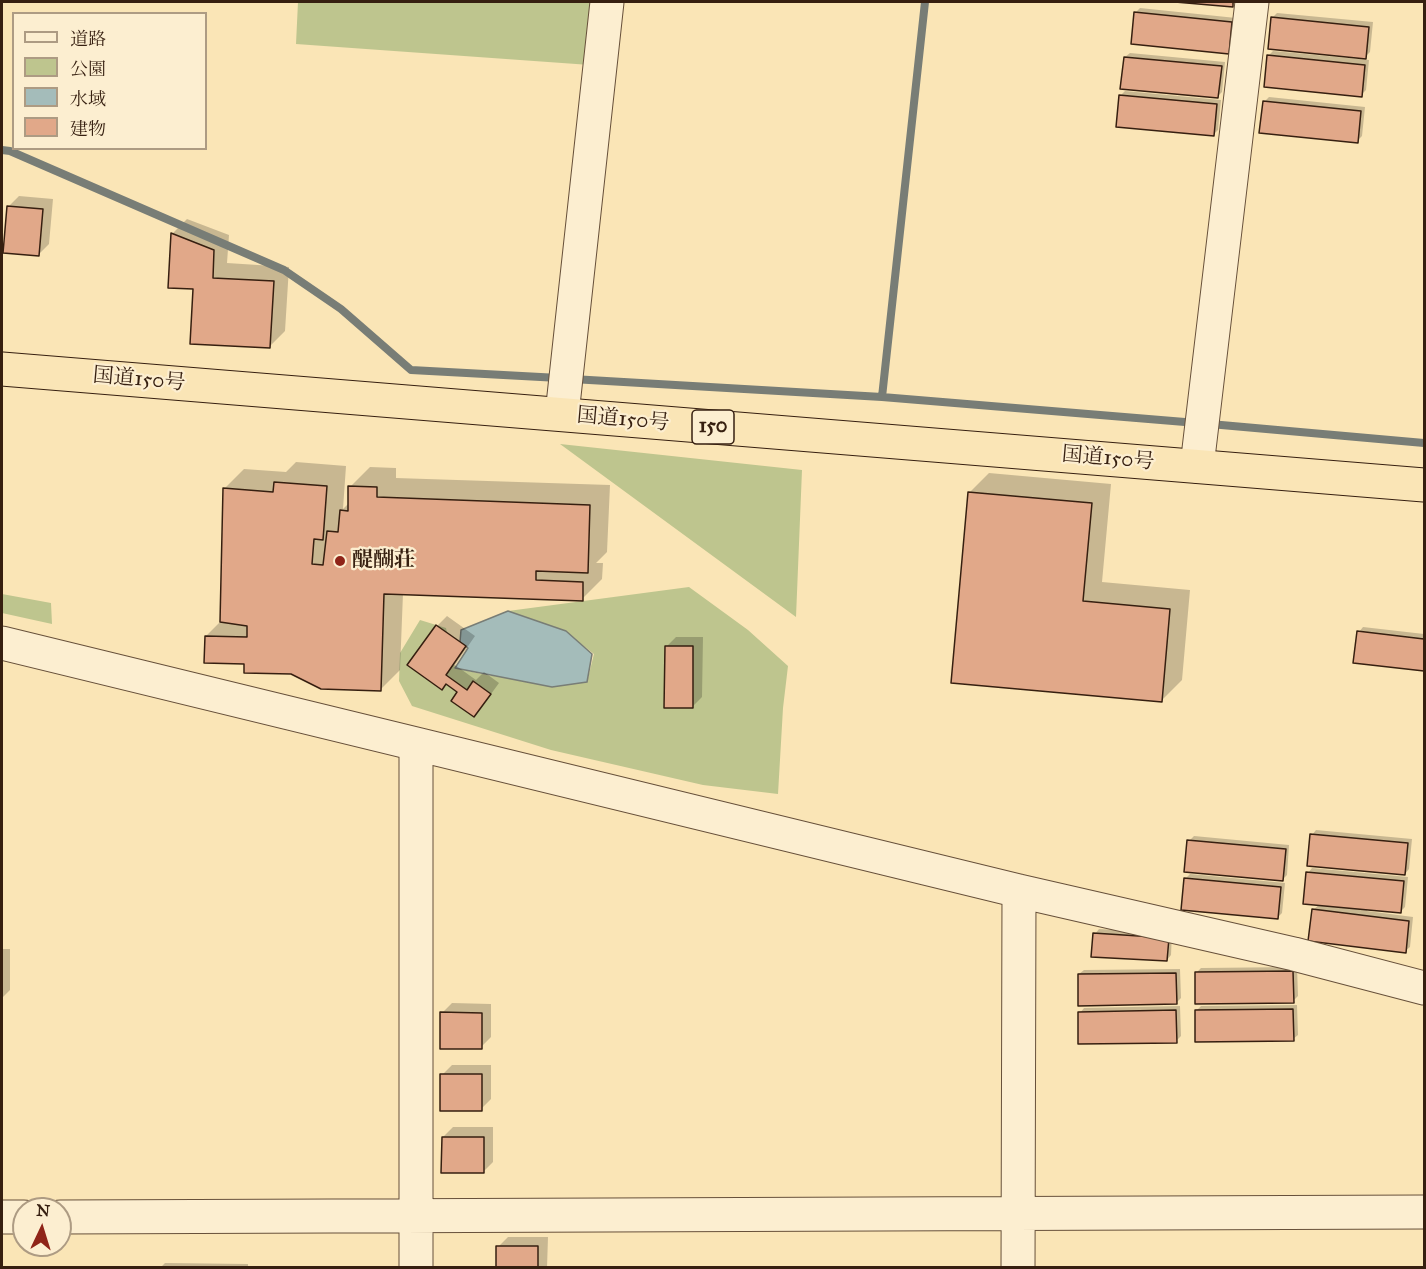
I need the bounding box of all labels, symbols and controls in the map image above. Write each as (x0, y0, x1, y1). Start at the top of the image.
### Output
legend (12, 12, 207, 150)
text: 道路 (70, 28, 106, 50)
text: 公園 (70, 58, 106, 80)
text: 水域 (70, 88, 106, 110)
text: 建物 (70, 118, 106, 140)
street label: 国道150号 (92, 363, 186, 397)
street label: 国道150号 (576, 403, 670, 437)
road number: 150 (692, 410, 734, 444)
street label: 国道150号 (1061, 442, 1155, 476)
place label: 醍醐荘 (352, 548, 415, 574)
marker: 醍醐荘 (333, 554, 347, 568)
north arrow (12, 1197, 72, 1257)
text: N (36, 1201, 51, 1220)

